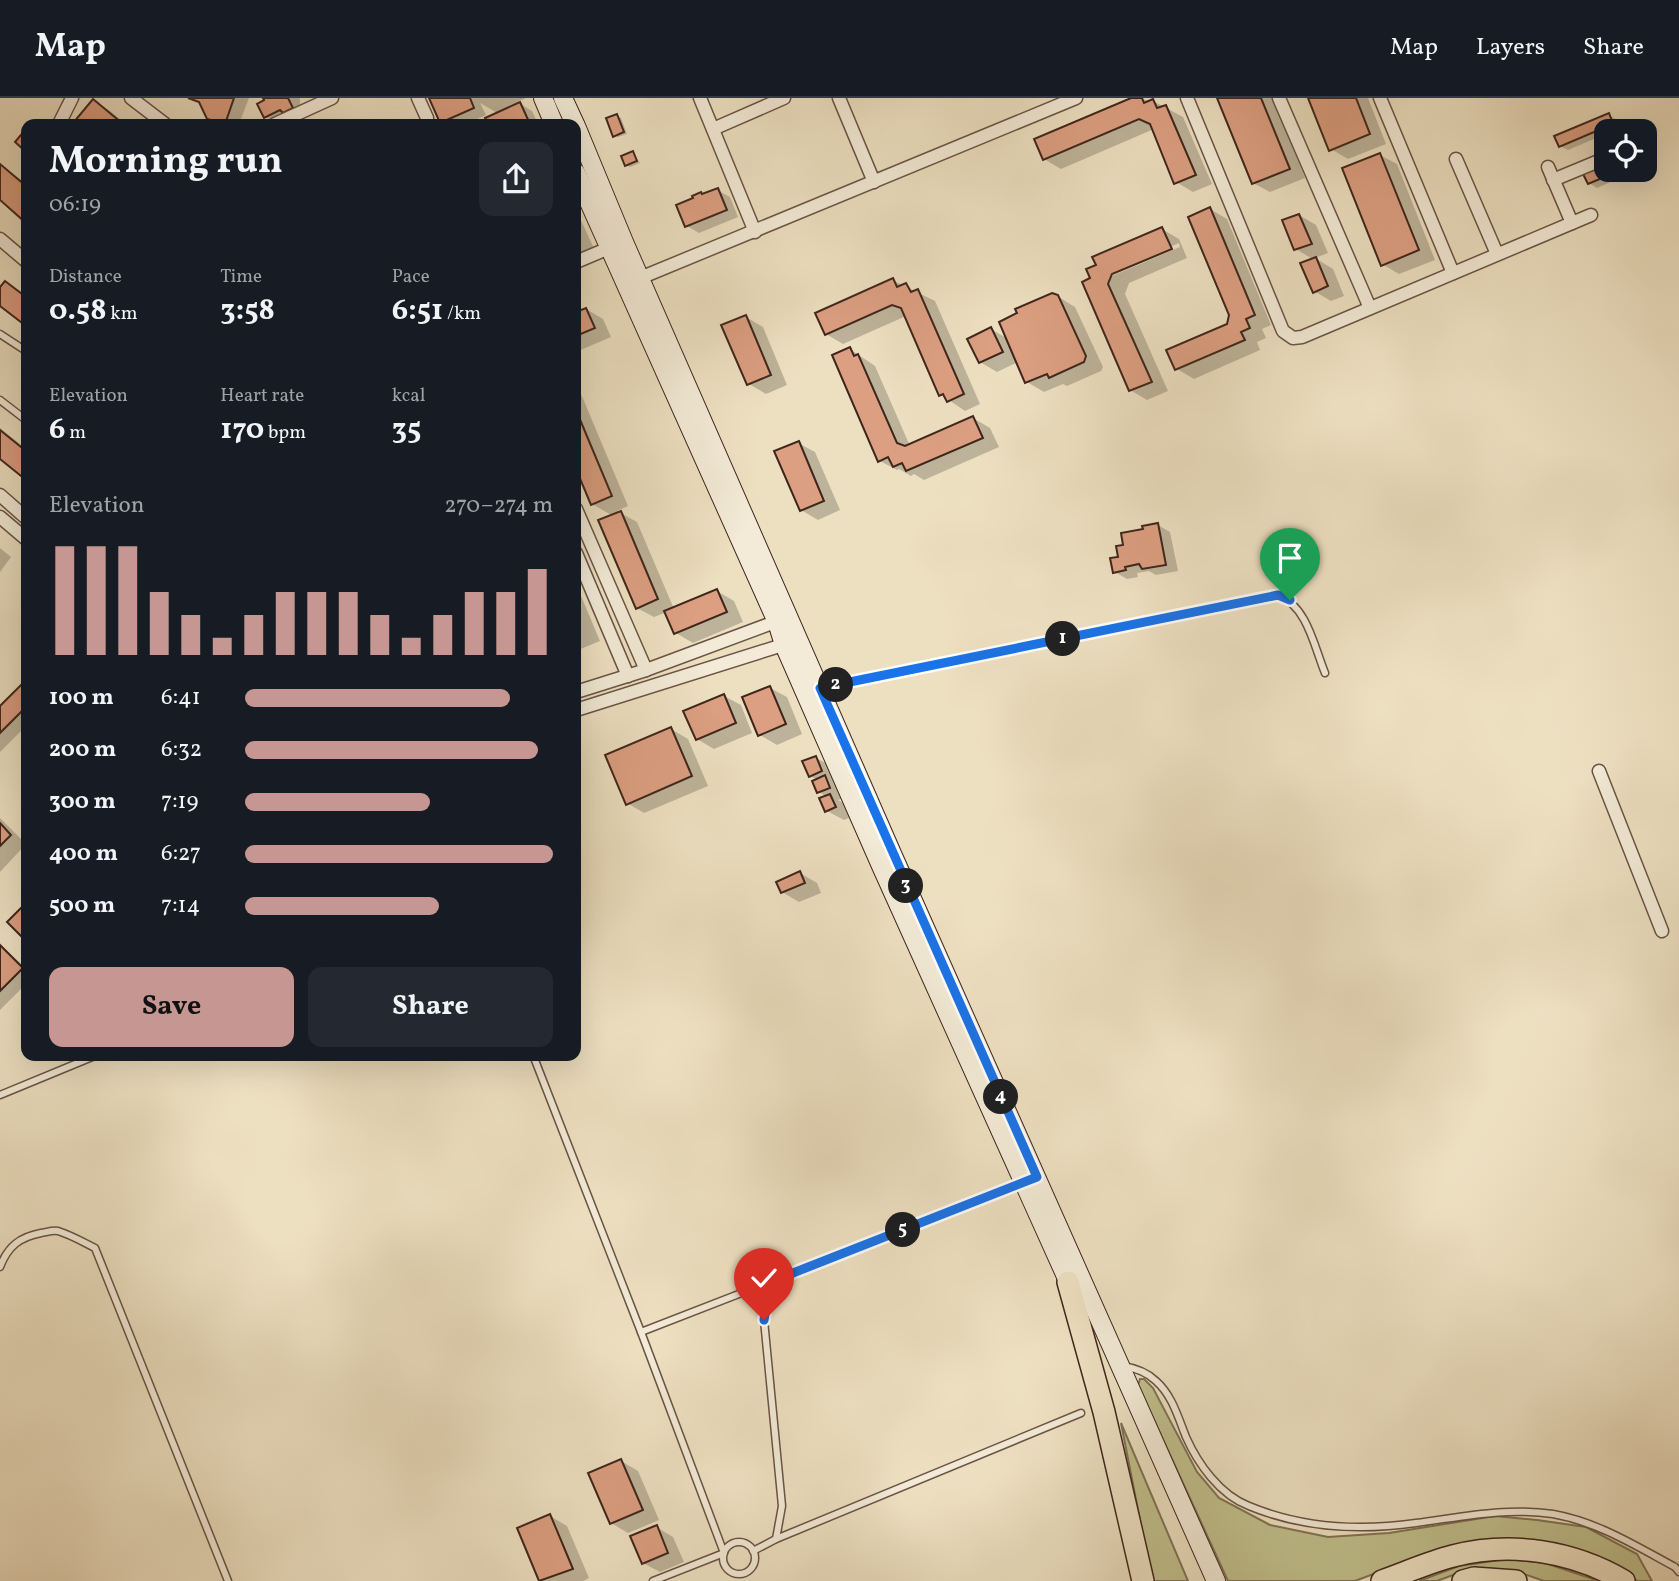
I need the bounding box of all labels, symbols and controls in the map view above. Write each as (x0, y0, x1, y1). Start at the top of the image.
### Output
text: Map (35, 25, 106, 71)
text: Map (1390, 31, 1438, 65)
text: Layers (1476, 31, 1545, 65)
text: Share (1583, 31, 1644, 65)
map controls (1594, 119, 1657, 182)
button: locate (1594, 119, 1657, 182)
text: Morning run (49, 136, 283, 189)
button: share (479, 142, 553, 216)
text: 06:19 (49, 189, 101, 221)
text: Distance (49, 264, 122, 290)
text: Time (220, 264, 262, 290)
text: Pace (392, 264, 430, 290)
text: 0.58 (49, 290, 107, 332)
text: 3:58 (220, 290, 275, 332)
text: 6:51 (392, 290, 443, 332)
text: km (107, 301, 137, 327)
text: /km (443, 301, 481, 327)
text: Elevation (49, 383, 128, 409)
text: Heart rate (220, 383, 304, 409)
text: kcal (392, 383, 425, 409)
text: 6 (49, 409, 65, 451)
text: 170 (220, 409, 264, 451)
text: 35 (392, 409, 421, 451)
text: m (65, 420, 86, 446)
text: bpm (264, 420, 306, 446)
text: Elevation (49, 490, 145, 522)
text: 270–274 m (444, 490, 553, 522)
pin (1260, 528, 1320, 600)
icon: arrive (1271, 539, 1309, 577)
pin: 1 (1046, 622, 1080, 656)
text: 1 (1059, 625, 1066, 651)
pin: 2 (818, 668, 854, 702)
text: 2 (831, 671, 840, 697)
text: 100 m (49, 682, 114, 714)
text: 6:41 (161, 682, 201, 714)
text: 200 m (49, 734, 116, 766)
text: 6:32 (161, 734, 202, 766)
text: 300 m (49, 786, 116, 818)
text: 7:19 (161, 786, 198, 818)
text: 400 m (49, 838, 118, 870)
text: 6:27 (161, 838, 201, 870)
pin: 3 (888, 868, 923, 904)
text: 3 (901, 872, 910, 898)
text: 500 m (49, 890, 115, 922)
text: 7:14 (161, 890, 200, 922)
button: Save (49, 967, 294, 1047)
button: Share (308, 967, 553, 1047)
pin: 4 (984, 1080, 1018, 1114)
text: 4 (995, 1083, 1006, 1109)
pin: 5 (886, 1212, 920, 1248)
text: 5 (898, 1216, 907, 1242)
pin (734, 1248, 794, 1320)
icon: check (745, 1259, 783, 1297)

